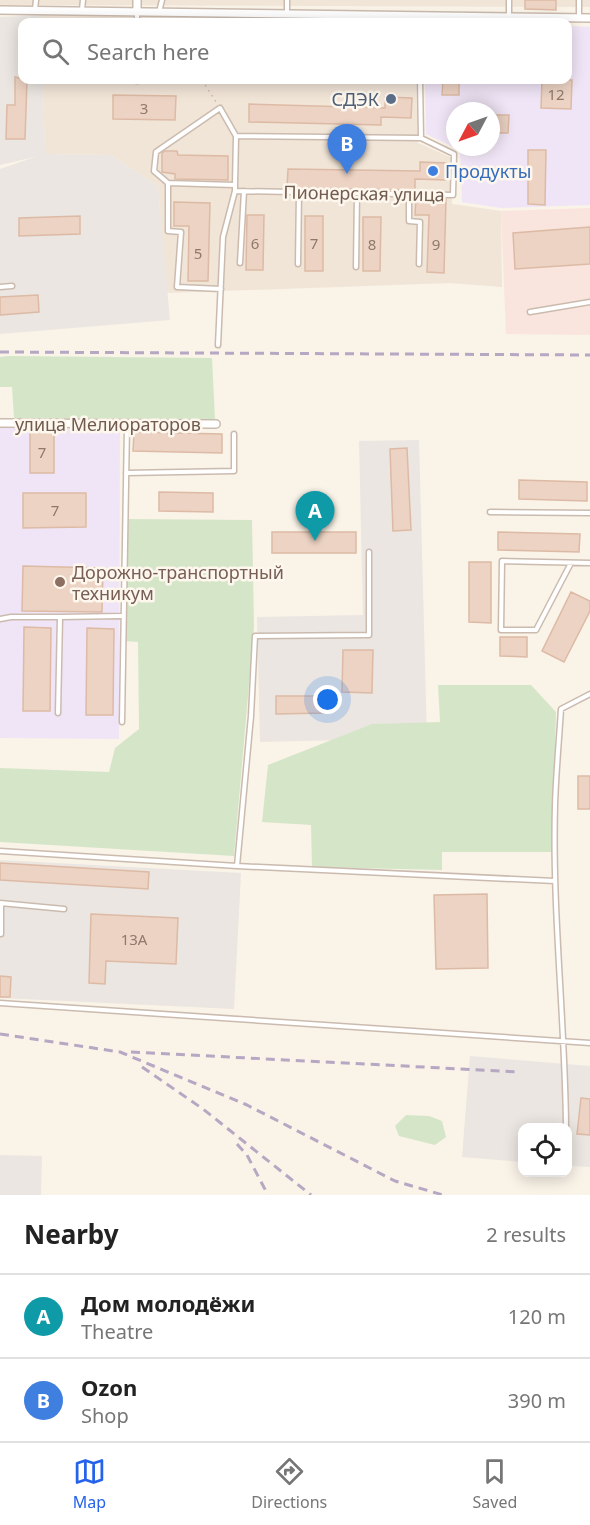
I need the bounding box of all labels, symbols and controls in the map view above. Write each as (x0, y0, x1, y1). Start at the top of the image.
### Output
search box (18, 18, 572, 84)
icon: search (39, 35, 72, 68)
text: Search here (87, 36, 209, 66)
house number: 12 (547, 84, 565, 104)
place label: СДЭК (331, 87, 380, 111)
marker: СДЭК (384, 92, 398, 106)
house number: 3 (140, 98, 148, 118)
north arrow (446, 102, 500, 156)
pin: B (328, 124, 366, 174)
place label: Продукты (445, 159, 531, 183)
marker: Продукты (426, 164, 440, 178)
street label: Пионерская улица (283, 180, 445, 206)
house number: 6 (251, 233, 259, 253)
house number: 7 (310, 233, 318, 253)
house number: 8 (368, 234, 376, 254)
house number: 9 (432, 234, 440, 254)
house number: 5 (194, 243, 202, 263)
street label: улица Мелиораторов (15, 412, 201, 436)
house number: 7 (38, 442, 46, 462)
pin: A (296, 492, 334, 541)
house number: 7 (51, 500, 59, 520)
place label: Дорожно-транспортный техникум (72, 560, 284, 605)
marker: Дорожно-транспортный техникум (53, 575, 67, 589)
your location (313, 685, 342, 714)
house number: 13А (121, 929, 148, 949)
map controls (518, 1123, 572, 1177)
button: locate (518, 1123, 572, 1177)
text: Nearby (24, 1216, 119, 1252)
text: 2 results (486, 1221, 566, 1248)
text: Дом молодёжи (81, 1288, 255, 1318)
text: A (37, 1303, 50, 1330)
text: 120 m (508, 1303, 566, 1330)
text: Theatre (81, 1318, 153, 1345)
text: Ozon (81, 1372, 137, 1402)
text: B (37, 1387, 50, 1414)
text: 390 m (508, 1387, 566, 1414)
text: Shop (81, 1402, 129, 1429)
tab: Map (73, 1455, 106, 1513)
tab: Directions (251, 1455, 327, 1513)
tab: Saved (473, 1455, 517, 1513)

